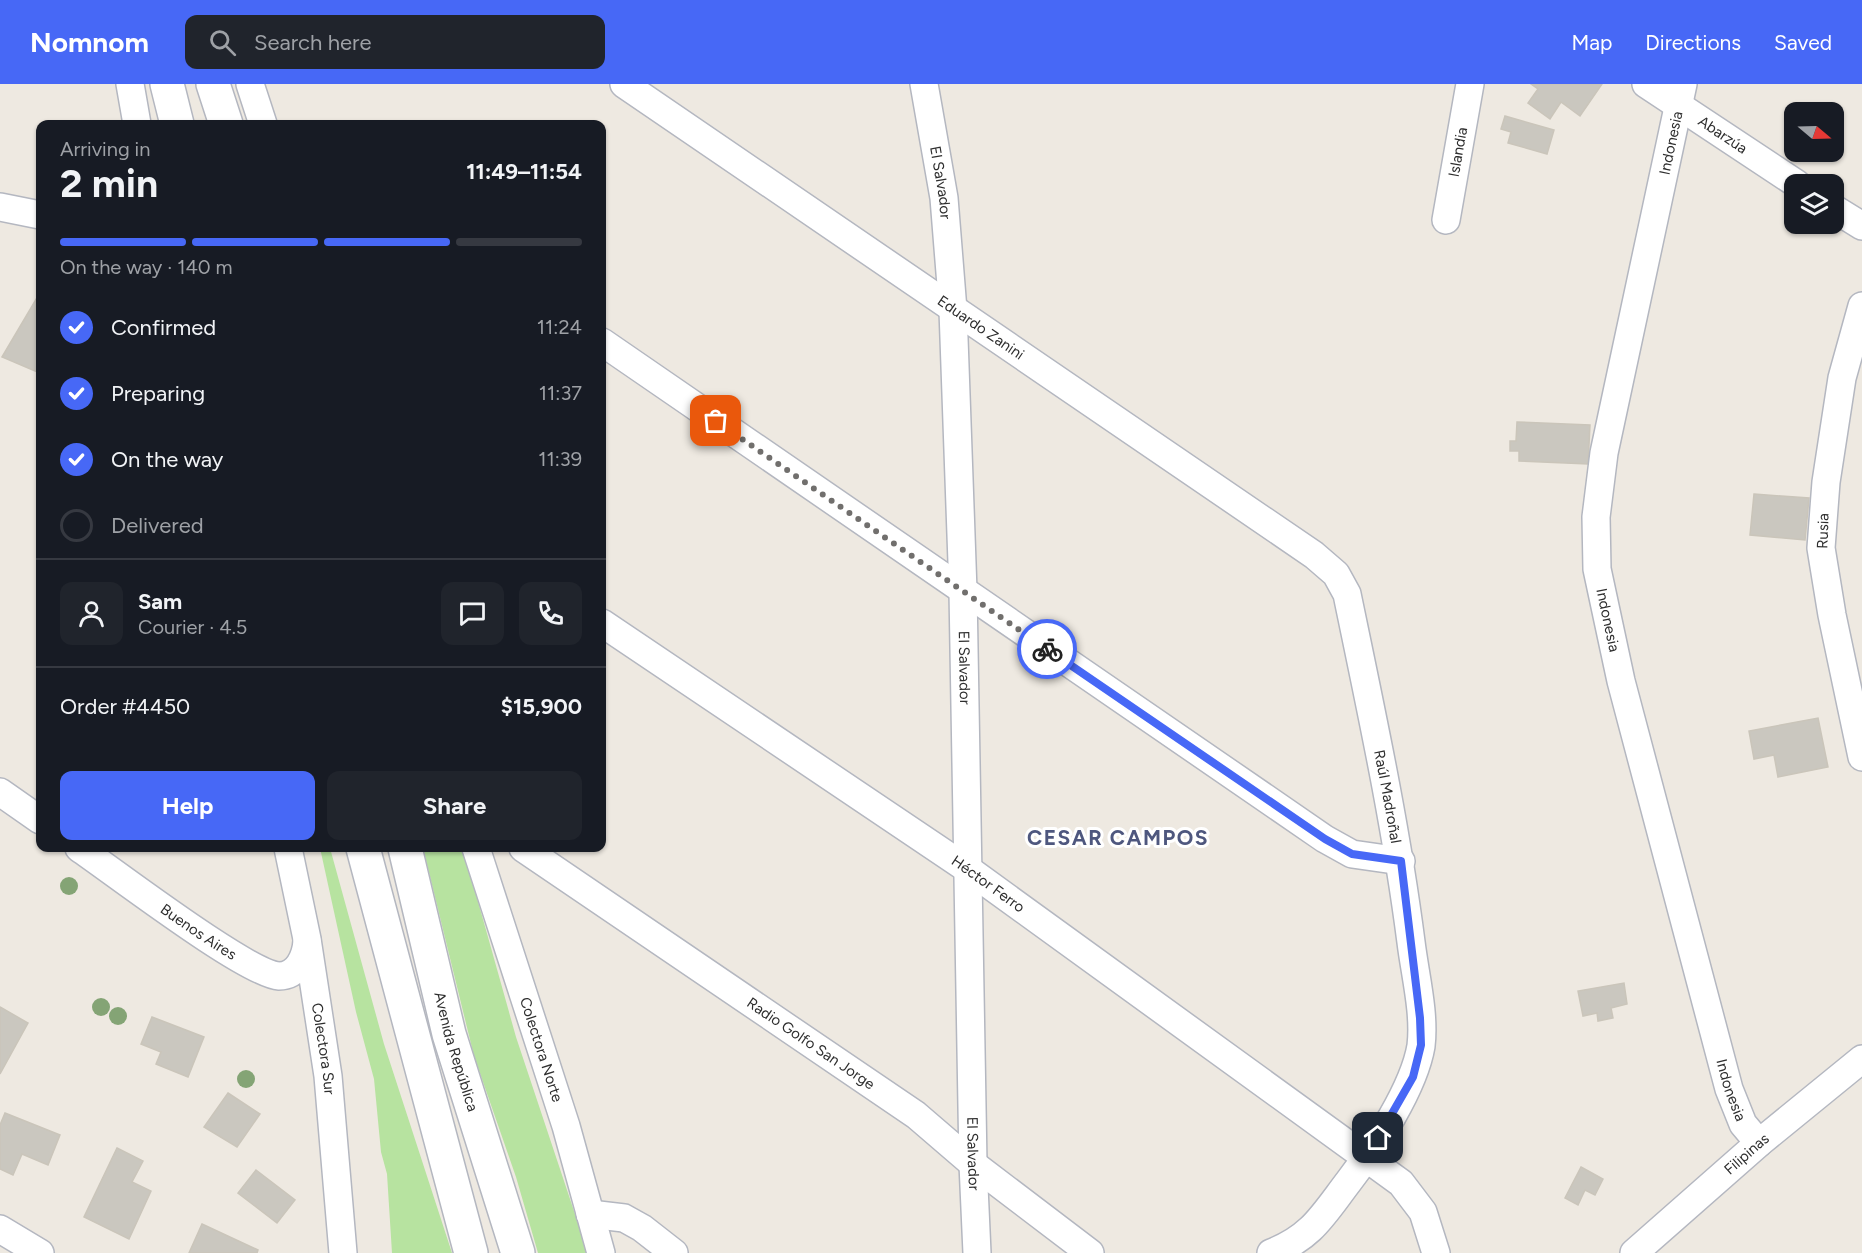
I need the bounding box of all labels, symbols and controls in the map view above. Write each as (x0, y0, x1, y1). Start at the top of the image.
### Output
search box (185, 15, 605, 69)
text: Nomnom (30, 25, 149, 59)
icon: search (206, 26, 239, 59)
text: Search here (254, 29, 371, 56)
text: Map (1571, 30, 1612, 55)
text: Directions (1645, 30, 1741, 55)
text: Saved (1774, 30, 1832, 55)
north arrow (1784, 102, 1844, 162)
map controls (1784, 102, 1844, 234)
street label: Indonesia (1655, 110, 1687, 176)
street label: Abarzúa (1695, 112, 1751, 158)
street label: Islandia (1445, 126, 1471, 178)
text: Arriving in (60, 137, 150, 161)
street label: El Salvador (926, 145, 955, 220)
text: 11:49–11:54 (466, 158, 582, 185)
text: 2 min (60, 160, 158, 207)
button: layers (1784, 174, 1844, 234)
text: On the way · 140 m (60, 255, 233, 279)
street label: Eduardo Zanini (934, 292, 1028, 363)
icon: check (60, 311, 93, 344)
text: Confirmed (111, 314, 216, 341)
text: 11:24 (537, 315, 582, 339)
icon: check (60, 377, 93, 410)
text: Preparing (111, 380, 205, 407)
text: 11:37 (539, 381, 582, 405)
pin (690, 395, 741, 446)
icon: bag (699, 404, 732, 437)
icon: check (60, 443, 93, 476)
text: On the way (111, 446, 223, 473)
text: 11:39 (538, 447, 582, 471)
text: Delivered (111, 512, 204, 539)
street label: Rusia (1813, 513, 1833, 549)
button: person (60, 582, 123, 645)
button: chat (441, 582, 504, 645)
button: phone (519, 582, 582, 645)
street label: Indonesia (1592, 586, 1623, 653)
text: Sam (138, 588, 182, 615)
text: Courier · 4.5 (138, 615, 247, 639)
courier (1017, 619, 1077, 679)
street label: El Salvador (955, 631, 974, 705)
icon: bike (1031, 633, 1064, 666)
text: Order #4450 (60, 693, 190, 720)
text: $15,900 (501, 693, 582, 720)
street label: Raúl Madroñal (1370, 748, 1405, 845)
button: Help (60, 771, 315, 840)
button: Share (327, 771, 582, 840)
district label: CESAR CAMPOS (1027, 825, 1209, 850)
street label: Héctor Ferro (948, 852, 1028, 917)
street label: Buenos Aires (157, 900, 240, 964)
street label: Avenida República (430, 990, 482, 1114)
street label: Radio Golfo San Jorge (744, 994, 878, 1093)
street label: Colectora Norte (516, 995, 567, 1104)
street label: Colectora Sur (308, 1002, 339, 1095)
street label: Indonesia (1712, 1057, 1750, 1124)
pin (1352, 1112, 1403, 1163)
street label: El Salvador (963, 1116, 983, 1191)
icon: home (1361, 1121, 1394, 1154)
street label: Filipinas (1720, 1129, 1773, 1178)

